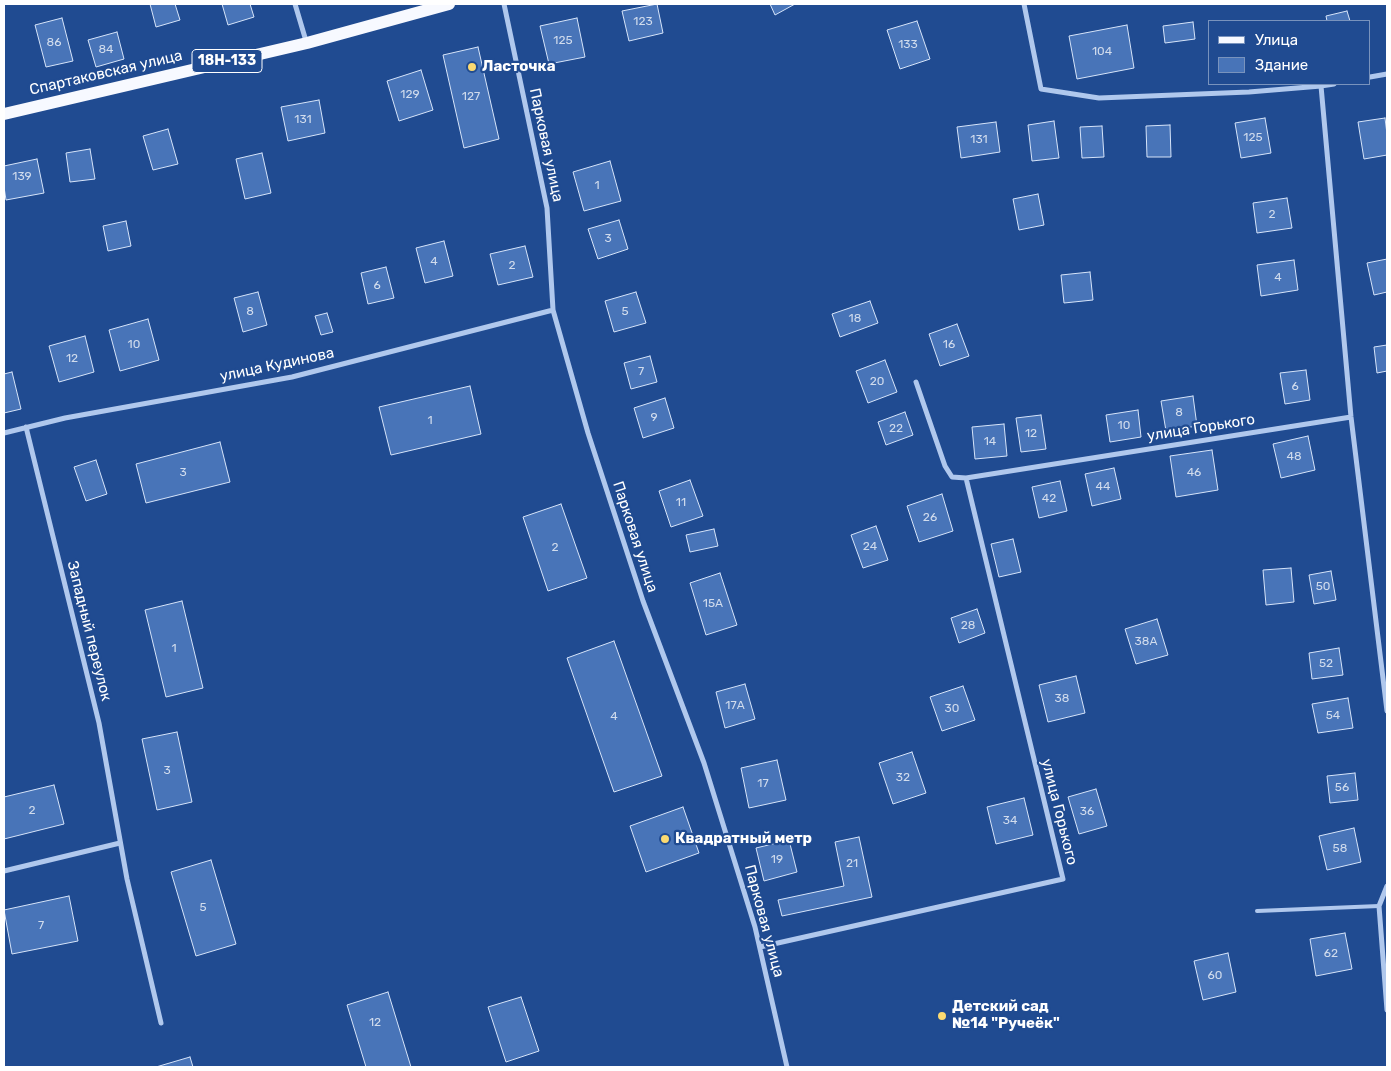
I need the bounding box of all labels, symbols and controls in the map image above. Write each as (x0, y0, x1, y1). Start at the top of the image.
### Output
house number: 123 (633, 15, 653, 29)
legend (1208, 20, 1371, 85)
text: Улица (1255, 31, 1298, 49)
house number: 125 (553, 34, 573, 48)
house number: 86 (47, 36, 61, 50)
house number: 133 (898, 38, 918, 52)
house number: 84 (98, 43, 114, 57)
house number: 104 (1092, 45, 1112, 59)
street label: Спартаковская улица (28, 47, 184, 99)
road number: 18Н-133 (192, 49, 262, 72)
text: Здание (1255, 56, 1308, 74)
place label: Ласточка (482, 58, 556, 76)
marker: Ласточка (466, 61, 478, 73)
street label: Парковая улица (525, 86, 567, 204)
house number: 129 (400, 88, 420, 102)
house number: 127 (462, 90, 480, 104)
house number: 131 (294, 113, 312, 127)
house number: 125 (1243, 131, 1263, 145)
house number: 131 (970, 133, 988, 147)
house number: 139 (12, 170, 32, 184)
house number: 1 (594, 179, 600, 193)
house number: 2 (1268, 208, 1276, 222)
house number: 3 (604, 232, 612, 246)
house number: 4 (430, 255, 438, 269)
house number: 2 (508, 259, 516, 273)
house number: 4 (1274, 271, 1282, 285)
house number: 6 (373, 279, 381, 293)
house number: 8 (246, 305, 254, 319)
house number: 5 (621, 305, 629, 319)
house number: 18 (849, 312, 861, 326)
house number: 10 (128, 338, 140, 352)
house number: 16 (943, 338, 955, 352)
street label: улица Кудинова (218, 344, 336, 386)
house number: 12 (66, 352, 78, 366)
house number: 7 (638, 365, 644, 379)
house number: 20 (870, 375, 884, 389)
house number: 6 (1291, 380, 1299, 394)
house number: 8 (1175, 406, 1183, 420)
house number: 9 (650, 411, 658, 425)
street label: улица Горького (1146, 411, 1256, 445)
house number: 1 (427, 414, 433, 428)
house number: 10 (1118, 419, 1130, 433)
house number: 22 (889, 422, 903, 436)
house number: 12 (1025, 427, 1037, 441)
house number: 14 (984, 435, 996, 449)
house number: 48 (1286, 450, 1302, 464)
house number: 3 (179, 466, 187, 480)
house number: 46 (1187, 466, 1201, 480)
street label: Парковая улица (609, 479, 661, 595)
house number: 44 (1096, 480, 1110, 494)
house number: 42 (1042, 492, 1056, 506)
house number: 11 (676, 496, 686, 510)
house number: 26 (923, 511, 937, 525)
house number: 24 (863, 540, 877, 554)
house number: 2 (551, 541, 559, 555)
street label: Западный переулок (63, 559, 115, 703)
house number: 50 (1316, 580, 1330, 594)
house number: 15А (703, 597, 723, 611)
house number: 28 (961, 619, 975, 633)
house number: 38А (1135, 635, 1157, 649)
house number: 1 (171, 642, 177, 656)
house number: 52 (1319, 657, 1333, 671)
house number: 38 (1055, 692, 1069, 706)
house number: 17А (725, 699, 745, 713)
house number: 30 (945, 702, 959, 716)
house number: 54 (1326, 709, 1340, 723)
house number: 4 (610, 710, 618, 724)
street label: улица Горького (1037, 757, 1081, 867)
house number: 3 (163, 764, 171, 778)
house number: 32 (896, 771, 910, 785)
house number: 17 (757, 777, 769, 791)
house number: 56 (1335, 781, 1349, 795)
house number: 2 (28, 804, 36, 818)
house number: 36 (1080, 805, 1094, 819)
house number: 34 (1003, 814, 1017, 828)
place label: Квадратный метр (675, 830, 812, 848)
marker: Квадратный метр (659, 833, 671, 845)
house number: 58 (1333, 842, 1347, 856)
house number: 19 (771, 853, 783, 867)
house number: 21 (846, 857, 858, 871)
street label: Парковая улица (740, 863, 788, 979)
house number: 5 (199, 901, 207, 915)
house number: 7 (38, 919, 44, 933)
house number: 62 (1324, 947, 1338, 961)
house number: 60 (1208, 969, 1222, 983)
place label: Детский сад №14 "Ручеёк" (952, 998, 1060, 1033)
marker: Детский сад №14 "Ручеёк" (936, 1010, 948, 1022)
house number: 12 (369, 1016, 381, 1030)

